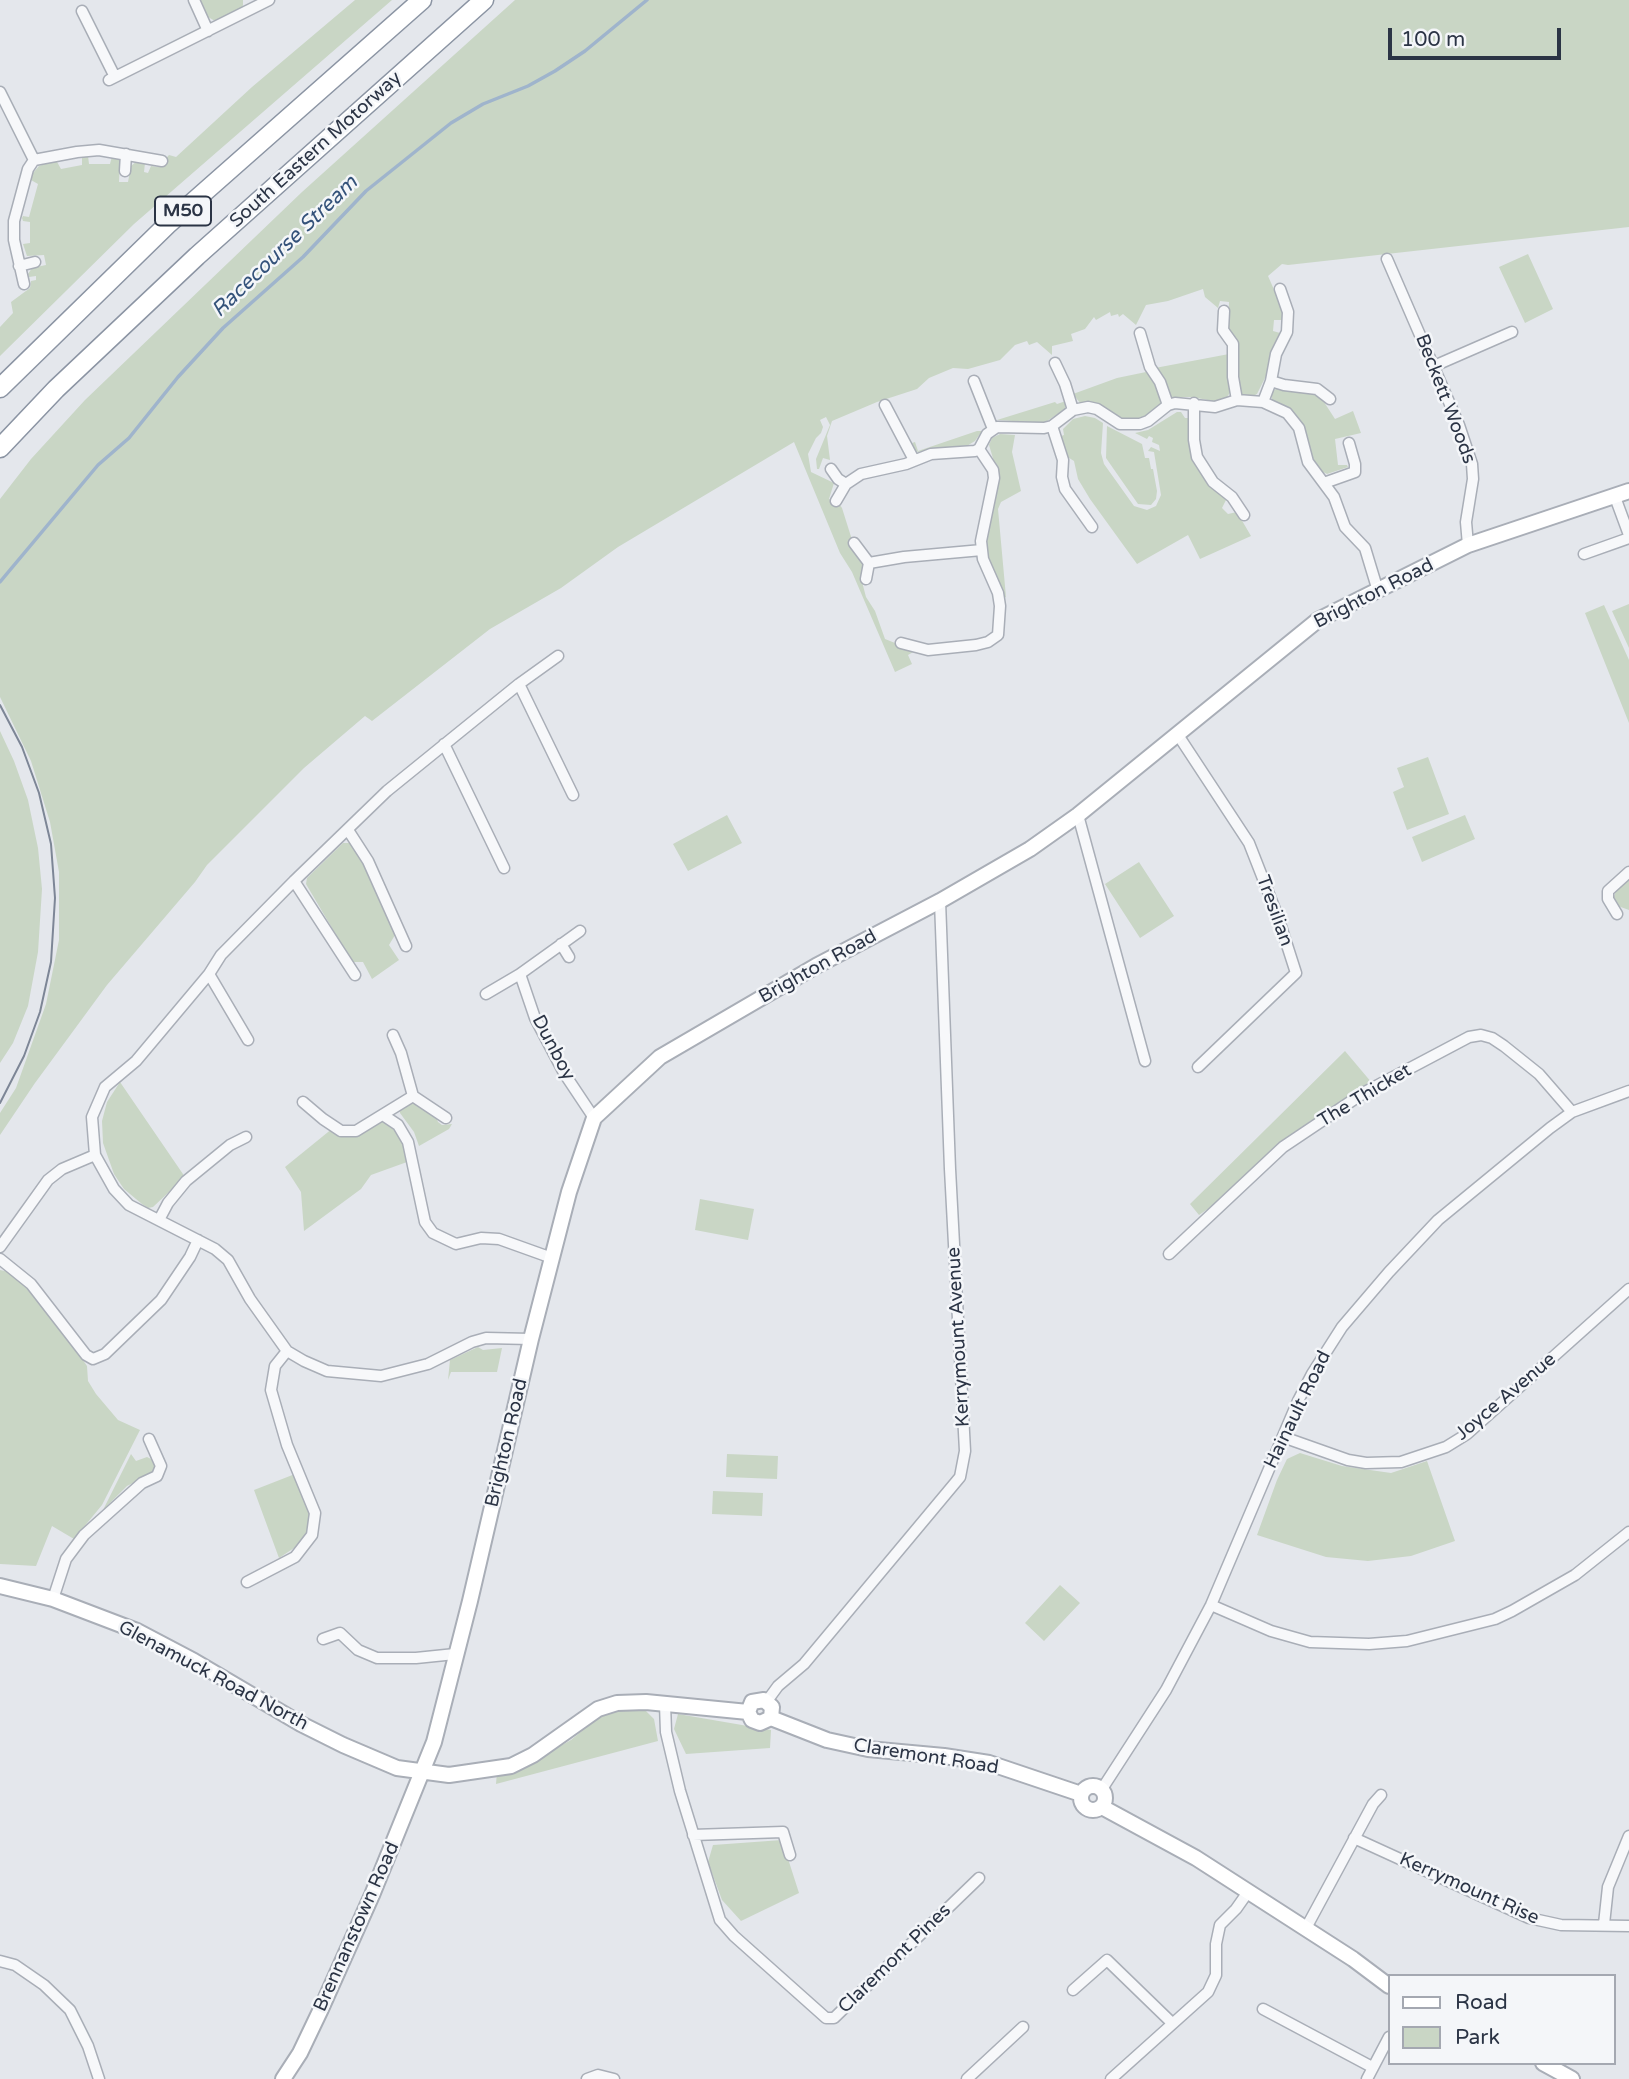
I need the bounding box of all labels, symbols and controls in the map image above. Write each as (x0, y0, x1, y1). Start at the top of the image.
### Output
scale bar (1391, 14, 1564, 58)
text: 100 m (1401, 27, 1465, 52)
street label: South Eastern Motorway (225, 67, 407, 233)
water label: Racecourse Stream (207, 171, 363, 323)
road number: M50 (155, 196, 211, 226)
street label: Beckett Woods (1410, 331, 1480, 467)
street label: Brighton Road (1310, 554, 1438, 634)
street label: Tresilian (1251, 872, 1297, 950)
street label: Brighton Road (755, 925, 881, 1009)
street label: Dunboy (526, 1011, 580, 1085)
street label: The Thicket (1314, 1059, 1416, 1133)
street label: Kerrymount Avenue (943, 1246, 975, 1428)
street label: Hainault Road (1260, 1347, 1336, 1473)
street label: Joyce Avenue (1451, 1348, 1561, 1446)
street label: Brighton Road (481, 1376, 533, 1510)
street label: Glenamuck Road North (114, 1616, 312, 1736)
street label: Claremont Road (852, 1734, 1000, 1780)
street label: Brennanstown Road (309, 1839, 405, 2015)
street label: Kerrymount Rise (1396, 1848, 1542, 1930)
street label: Claremont Pines (834, 1900, 956, 2018)
legend (1388, 1974, 1615, 2065)
text: Road (1455, 1990, 1508, 2015)
text: Park (1455, 2025, 1500, 2050)

